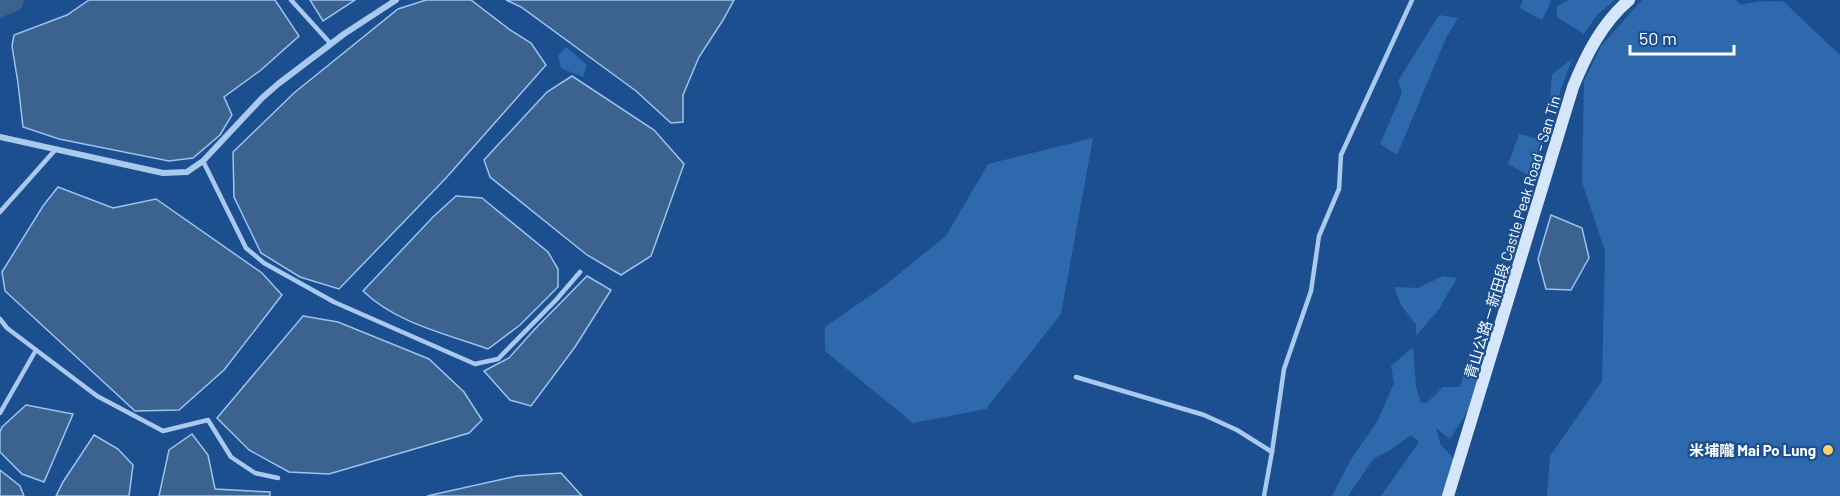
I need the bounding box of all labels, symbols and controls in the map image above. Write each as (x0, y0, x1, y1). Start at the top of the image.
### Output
scale bar (1630, 18, 1734, 56)
text: 50 m (1639, 27, 1677, 49)
street label: 青山公路－新田段 Castle Peak Road – San Tin (1460, 93, 1564, 381)
place label: 米埔隴 Mai Po Lung (1689, 441, 1816, 459)
marker: 米埔隴 Mai Po Lung (1821, 443, 1835, 457)

